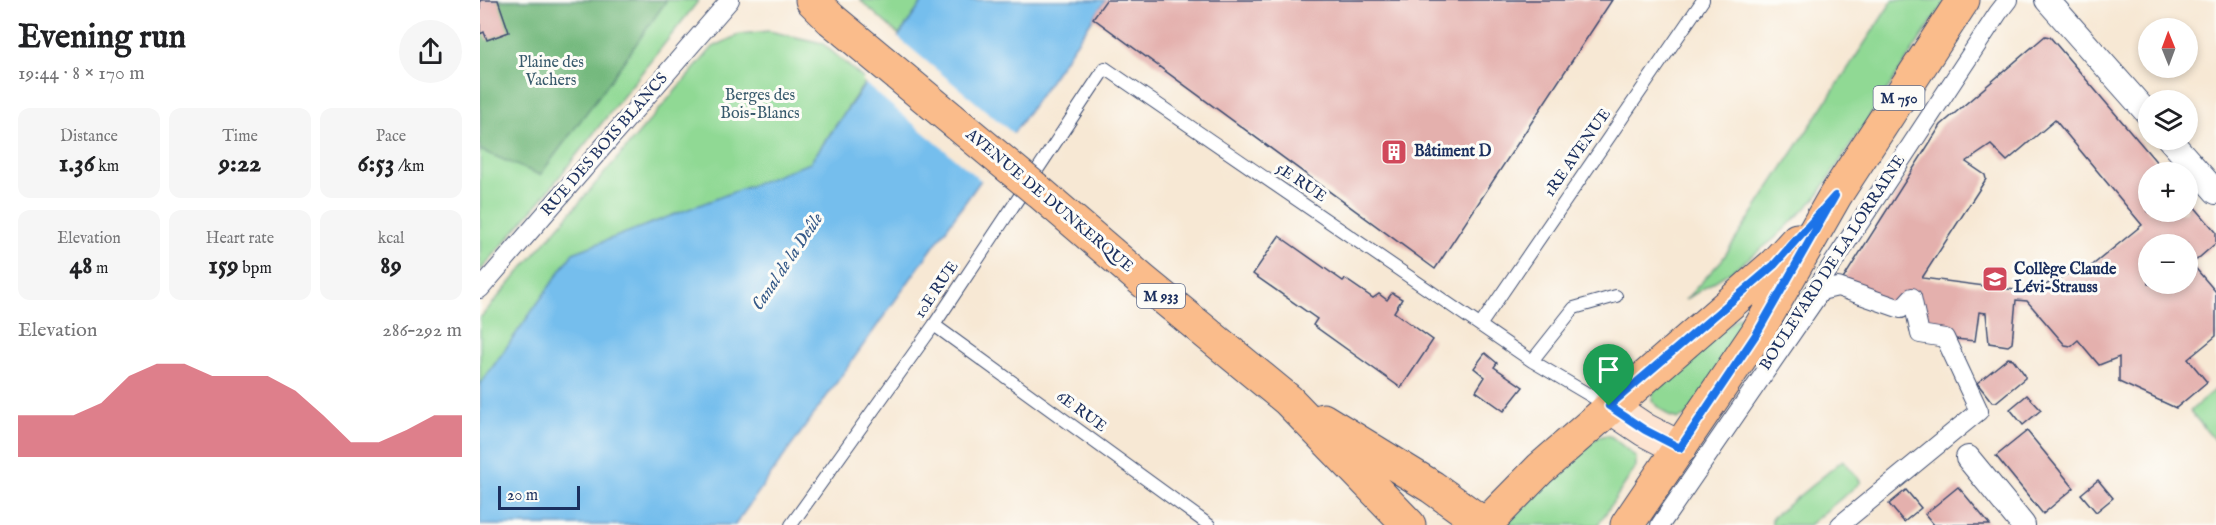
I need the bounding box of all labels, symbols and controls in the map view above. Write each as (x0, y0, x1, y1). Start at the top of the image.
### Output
text: Evening run (18, 17, 186, 59)
north arrow (2138, 18, 2198, 78)
map controls (2138, 18, 2198, 294)
button: share (399, 20, 462, 83)
park label: Plaine des Vachers (518, 53, 584, 91)
text: 19:44 · 8 × 170 m (18, 61, 145, 86)
street label: RUE DES BOIS BLANCS (537, 69, 673, 221)
park label: Berges des Bois-Blancs (720, 86, 800, 124)
road number: M 750 (1874, 86, 1924, 110)
button: layers (2138, 90, 2198, 150)
street label: 1RE AVENUE (1540, 105, 1616, 201)
street label: AVENUE DE DUNKERQUE (960, 124, 1137, 277)
text: Distance (60, 127, 118, 147)
text: Time (222, 127, 258, 147)
text: Pace (376, 127, 406, 147)
building icon: Bâtiment D (1379, 137, 1409, 167)
place label: Bâtiment D (1414, 142, 1491, 162)
text: 1.36 (59, 147, 95, 180)
text: 9:22 (219, 147, 261, 180)
text: 6:53 (358, 147, 395, 180)
street label: BOULEVARD DE LA LORRAINE (1756, 152, 1910, 374)
text: km (95, 157, 119, 177)
text: /km (395, 157, 424, 177)
street label: 5E RUE (1272, 159, 1330, 207)
button: + (2138, 162, 2198, 222)
water label: Canal de la Deûle (747, 209, 829, 315)
text: Elevation (57, 229, 121, 249)
text: Heart rate (206, 229, 274, 249)
text: kcal (378, 229, 404, 249)
button: − (2138, 234, 2198, 294)
text: 48 (70, 249, 93, 282)
text: 159 (208, 249, 239, 282)
text: 89 (380, 249, 402, 282)
street label: 10E RUE (911, 258, 963, 322)
text: m (93, 259, 108, 279)
text: bpm (239, 259, 272, 279)
place label: Collège Claude Lévi-Strauss (2014, 260, 2117, 298)
school or university icon: Collège Claude Lévi-Strauss (1980, 264, 2010, 294)
road number: M 933 (1137, 284, 1185, 308)
text: Elevation (18, 318, 97, 343)
text: 286–292 m (382, 318, 462, 343)
pin (1583, 344, 1634, 406)
icon: arrive (1592, 353, 1625, 386)
street label: 6E RUE (1052, 387, 1110, 437)
scale bar (498, 483, 580, 510)
text: 20 m (507, 486, 538, 506)

